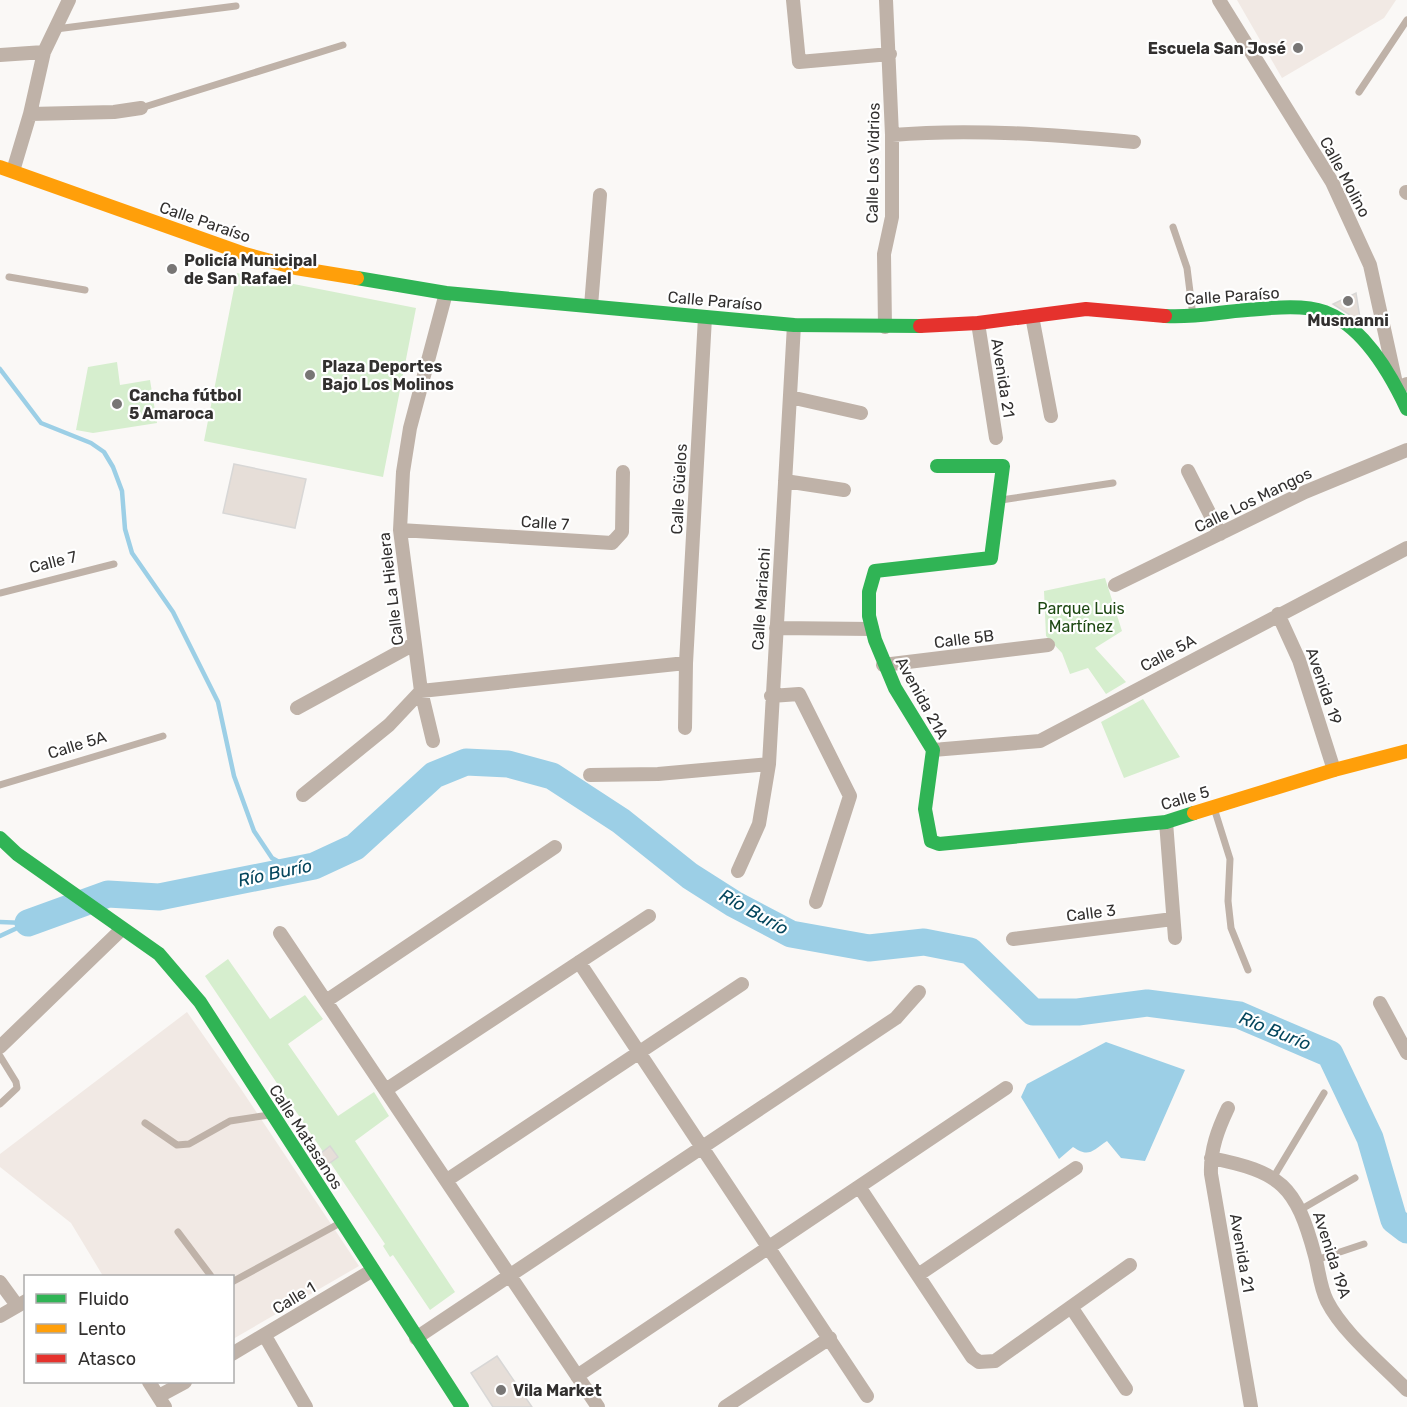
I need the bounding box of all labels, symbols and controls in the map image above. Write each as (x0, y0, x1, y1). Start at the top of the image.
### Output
place label: Escuela San José (1148, 39, 1286, 58)
marker: Escuela San José (1291, 41, 1305, 55)
street label: Calle Los Vidrios (862, 102, 884, 224)
street label: Calle Molino (1316, 133, 1374, 221)
street label: Calle Paraíso (157, 198, 253, 246)
place label: Policía Municipal de San Rafael (184, 251, 317, 288)
marker: Policía Municipal de San Rafael (165, 262, 179, 276)
street label: Calle Paraíso (1184, 283, 1280, 309)
street label: Calle Paraíso (667, 287, 763, 315)
marker: Musmanni (1341, 294, 1355, 308)
place label: Musmanni (1307, 311, 1389, 330)
street label: Avenida 21 (987, 337, 1019, 419)
place label: Plaza Deportes Bajo Los Molinos (322, 357, 454, 394)
marker: Plaza Deportes Bajo Los Molinos (303, 368, 317, 382)
place label: Cancha fútbol 5 Amaroca (129, 386, 242, 423)
marker: Cancha fútbol 5 Amaroca (110, 397, 124, 411)
street label: Calle Güelos (667, 443, 691, 535)
street label: Calle Los Mangos (1191, 463, 1315, 537)
street label: Calle 7 (520, 512, 570, 534)
street label: Calle La Hielera (375, 531, 407, 647)
street label: Calle 7 (27, 547, 79, 577)
street label: Calle Mariachi (748, 547, 774, 651)
park label: Parque Luis Martínez (1037, 599, 1125, 636)
street label: Calle 5B (933, 626, 995, 652)
street label: Calle 5A (1137, 630, 1199, 676)
street label: Avenida 19 (1302, 645, 1346, 727)
street label: Avenida 21A (892, 654, 952, 742)
street label: Calle 5A (45, 727, 109, 763)
street label: Calle 5 (1159, 782, 1211, 814)
water label: Río Burío (236, 854, 314, 892)
water label: Río Burío (716, 884, 792, 940)
street label: Calle 3 (1065, 901, 1117, 925)
water label: Río Burío (1236, 1007, 1314, 1055)
street label: Calle Matasanos (265, 1081, 347, 1193)
street label: Avenida 19A (1309, 1209, 1355, 1301)
street label: Avenida 21 (1226, 1212, 1258, 1294)
legend (24, 1275, 234, 1383)
street label: Calle 1 (269, 1278, 319, 1318)
text: Fluido (78, 1288, 129, 1310)
text: Lento (78, 1318, 126, 1340)
text: Atasco (78, 1348, 136, 1370)
place label: Vila Market (513, 1381, 602, 1400)
marker: Vila Market (494, 1383, 508, 1397)

